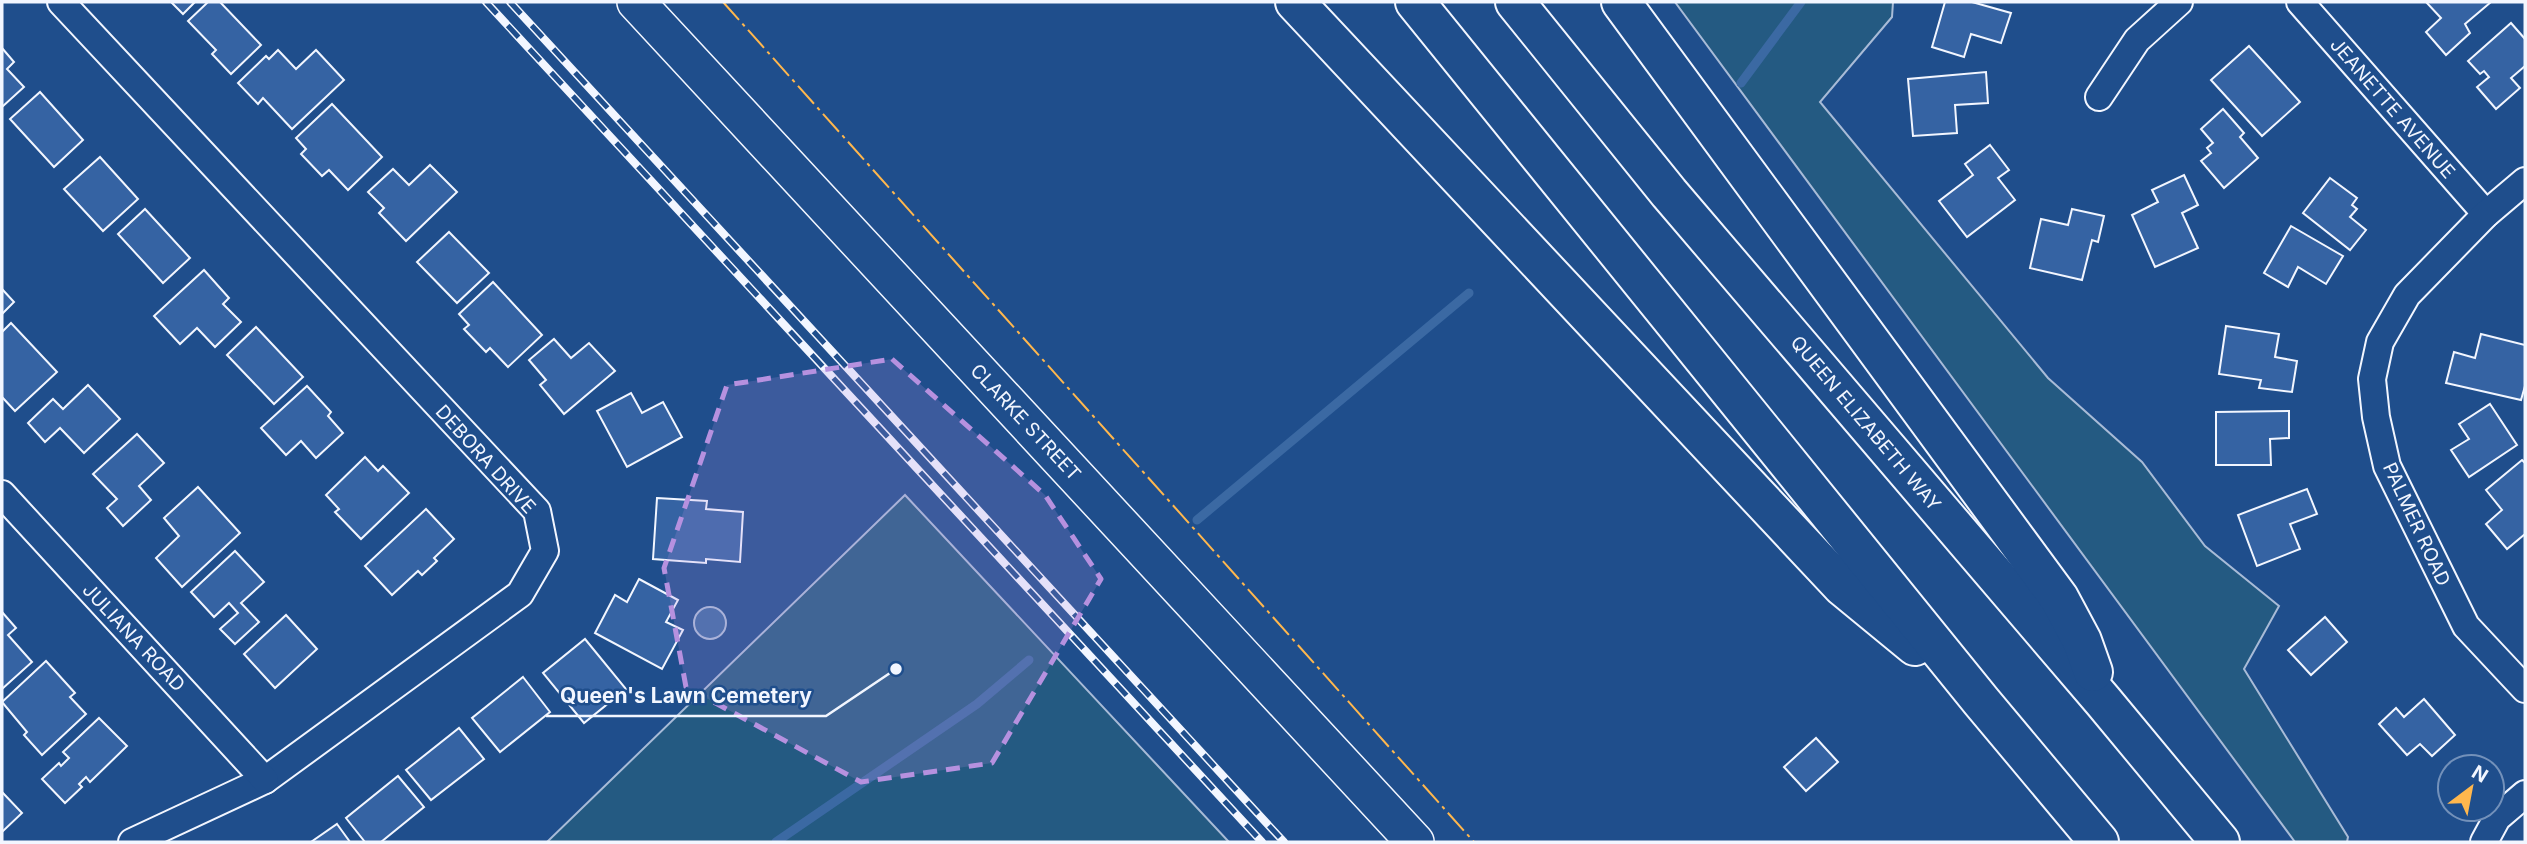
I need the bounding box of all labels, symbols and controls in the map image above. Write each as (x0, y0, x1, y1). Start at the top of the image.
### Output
street label: JEANETTE AVENUE (2325, 33, 2460, 183)
street label: QUEEN ELIZABETH WAY (1786, 331, 1946, 516)
street label: CLARKE STREET (966, 359, 1086, 486)
street label: DEBORA DRIVE (431, 400, 540, 518)
street label: PALMER ROAD (2378, 459, 2455, 590)
street label: JULIANA ROAD (78, 578, 190, 696)
callout: Queen's Lawn Cemetery (546, 674, 826, 716)
text: Queen's Lawn Cemetery (560, 683, 812, 708)
north arrow (2436, 753, 2506, 823)
text: N (2468, 760, 2492, 788)

